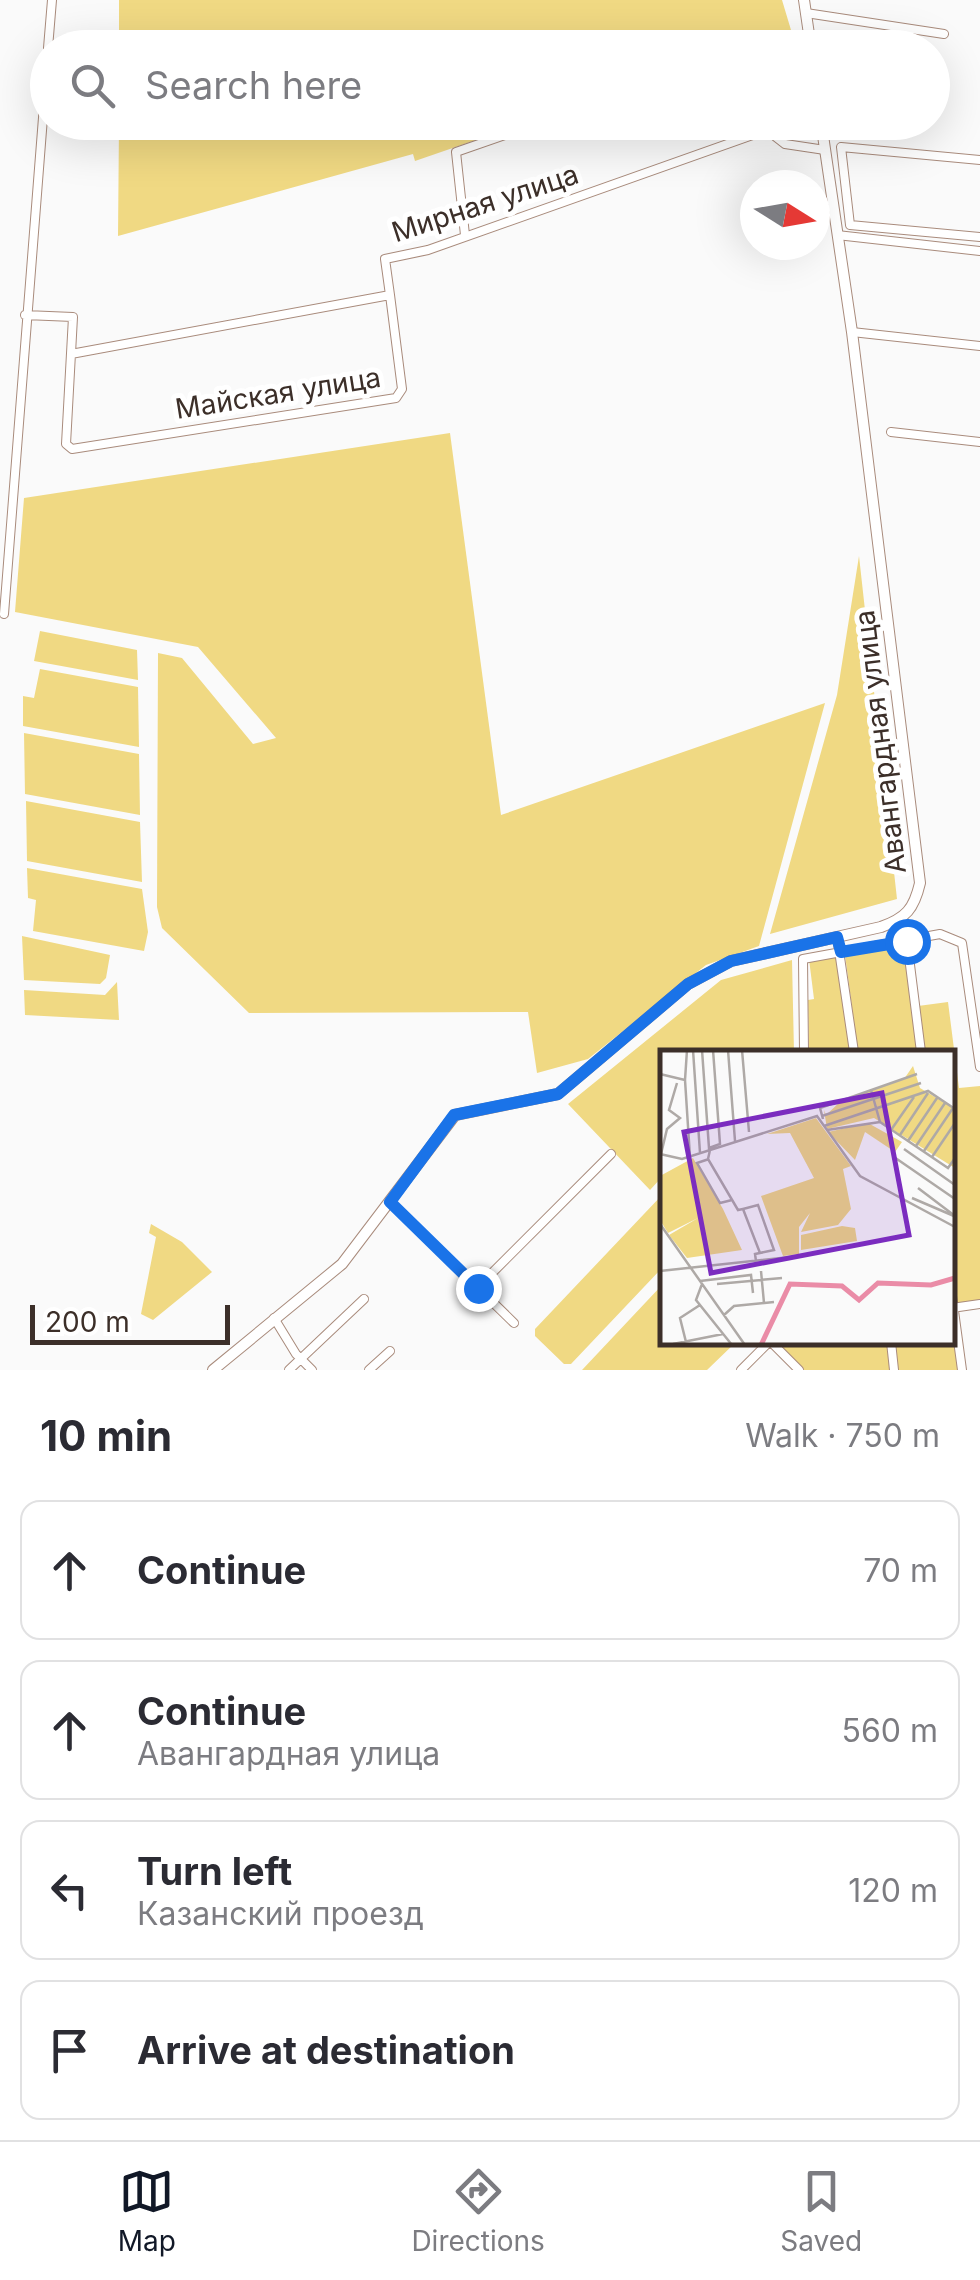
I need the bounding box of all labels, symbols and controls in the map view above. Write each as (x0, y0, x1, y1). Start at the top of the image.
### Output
search box (30, 30, 950, 140)
icon: search (65, 58, 120, 113)
text: Search here (145, 62, 362, 108)
street label: Мирная улица (387, 157, 583, 249)
north arrow (740, 170, 830, 260)
street label: Майская улица (173, 360, 383, 426)
street label: Авангардная улица (847, 608, 913, 876)
route start (885, 919, 931, 965)
inset map (660, 1050, 955, 1345)
route end (456, 1266, 502, 1312)
scale bar (30, 1300, 230, 1344)
text: 200 m (45, 1305, 130, 1339)
text: 10 min (40, 1410, 172, 1461)
text: Walk · 750 m (745, 1416, 940, 1455)
icon: ahead (42, 1543, 97, 1598)
text: Continue (137, 1547, 306, 1593)
text: 70 m (863, 1551, 938, 1590)
text: Continue (137, 1688, 306, 1734)
icon: ahead (42, 1703, 97, 1758)
text: 560 m (841, 1711, 938, 1750)
text: Авангардная улица (137, 1734, 440, 1773)
text: Turn left (137, 1848, 292, 1894)
icon: left (42, 1863, 97, 1918)
text: 120 m (848, 1871, 938, 1910)
text: Казанский проезд (137, 1894, 424, 1933)
icon: arrive (42, 2023, 97, 2078)
text: Arrive at destination (137, 2027, 515, 2073)
tab: Map (118, 2164, 176, 2258)
tab: Directions (411, 2164, 545, 2258)
tab: Saved (780, 2164, 862, 2258)

